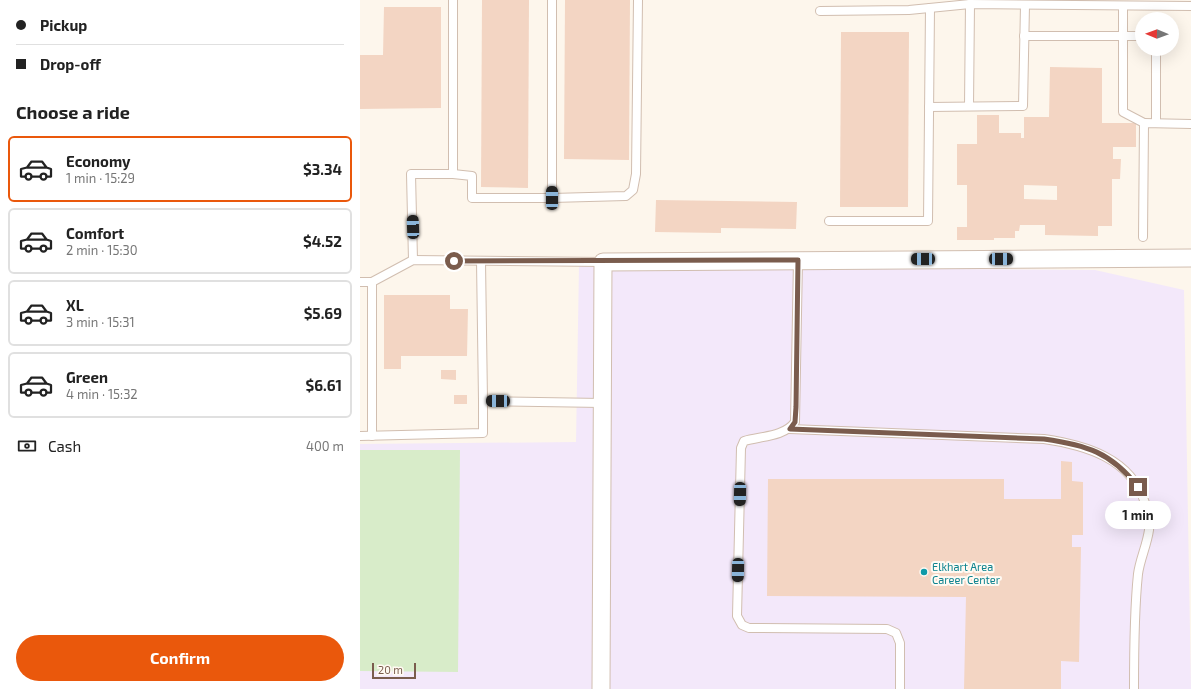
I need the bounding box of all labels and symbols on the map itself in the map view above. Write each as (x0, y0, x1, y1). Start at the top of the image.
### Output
north arrow (1135, 12, 1179, 56)
car (546, 186, 558, 210)
car (407, 215, 419, 239)
route start (445, 252, 463, 270)
car (911, 253, 935, 265)
car (989, 253, 1013, 265)
car (486, 395, 510, 407)
route end (1129, 478, 1147, 496)
car (734, 482, 746, 506)
callout: 1 min (1105, 501, 1171, 529)
car (732, 558, 744, 582)
place label: Elkhart Area Career Center (932, 560, 1001, 586)
marker: Elkhart Area Career Center (919, 567, 929, 577)
scale bar (372, 661, 416, 680)

